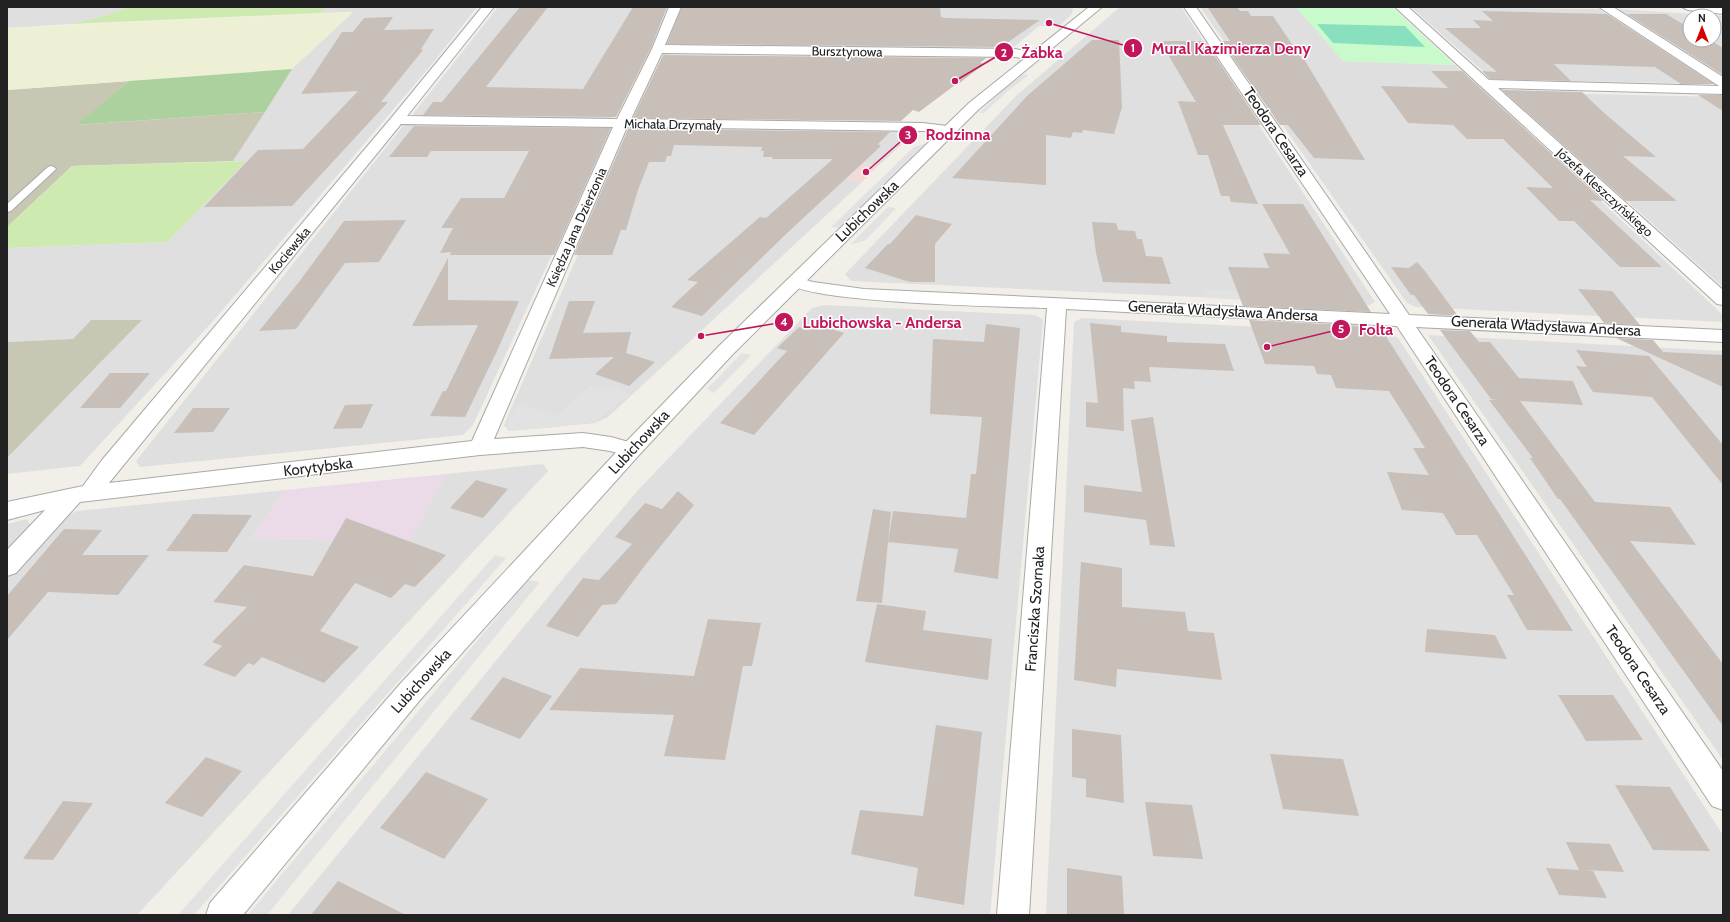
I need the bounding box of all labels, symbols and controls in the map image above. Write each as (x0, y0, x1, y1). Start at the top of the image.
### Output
north arrow (1682, 8, 1722, 48)
text: N (1698, 11, 1706, 25)
callout: Mural Kazimierza Deny (1123, 34, 1319, 62)
callout: Żabka (994, 38, 1071, 66)
text: Mural Kazimierza Deny (1151, 39, 1311, 58)
text: 1 (1131, 40, 1135, 55)
street label: Bursztynowa (811, 42, 883, 60)
text: Żabka (1021, 43, 1063, 62)
text: 2 (1001, 45, 1007, 60)
street label: Teodora Cesarza (1240, 84, 1313, 181)
street label: Michała Drzymały (624, 115, 723, 133)
callout: Rodzinna (898, 121, 999, 149)
text: Rodzinna (926, 125, 991, 144)
text: 3 (905, 127, 911, 142)
street label: Józefa Kleszczyńskiego (1553, 144, 1657, 240)
street label: Księdza Jana Dzierżonia (542, 164, 610, 289)
street label: Lubichowska (832, 176, 903, 246)
street label: Kociewska (265, 223, 314, 277)
street label: Generała Władysława Andersa (1127, 297, 1319, 325)
callout: Lubichowska - Andersa (774, 308, 969, 336)
street label: Generała Władysława Andersa (1450, 312, 1642, 340)
text: Lubichowska - Andersa (803, 313, 962, 332)
text: 4 (780, 314, 788, 329)
callout: Folta (1331, 315, 1401, 343)
text: Folta (1359, 320, 1393, 339)
text: 5 (1338, 321, 1344, 336)
street label: Teodora Cesarza (1421, 353, 1494, 450)
street label: Lubichowska (605, 406, 674, 478)
street label: Korytybska (282, 454, 354, 480)
street label: Franciszka Szornaka (1022, 545, 1048, 672)
street label: Teodora Cesarza (1602, 622, 1675, 719)
street label: Lubichowska (387, 644, 455, 717)

